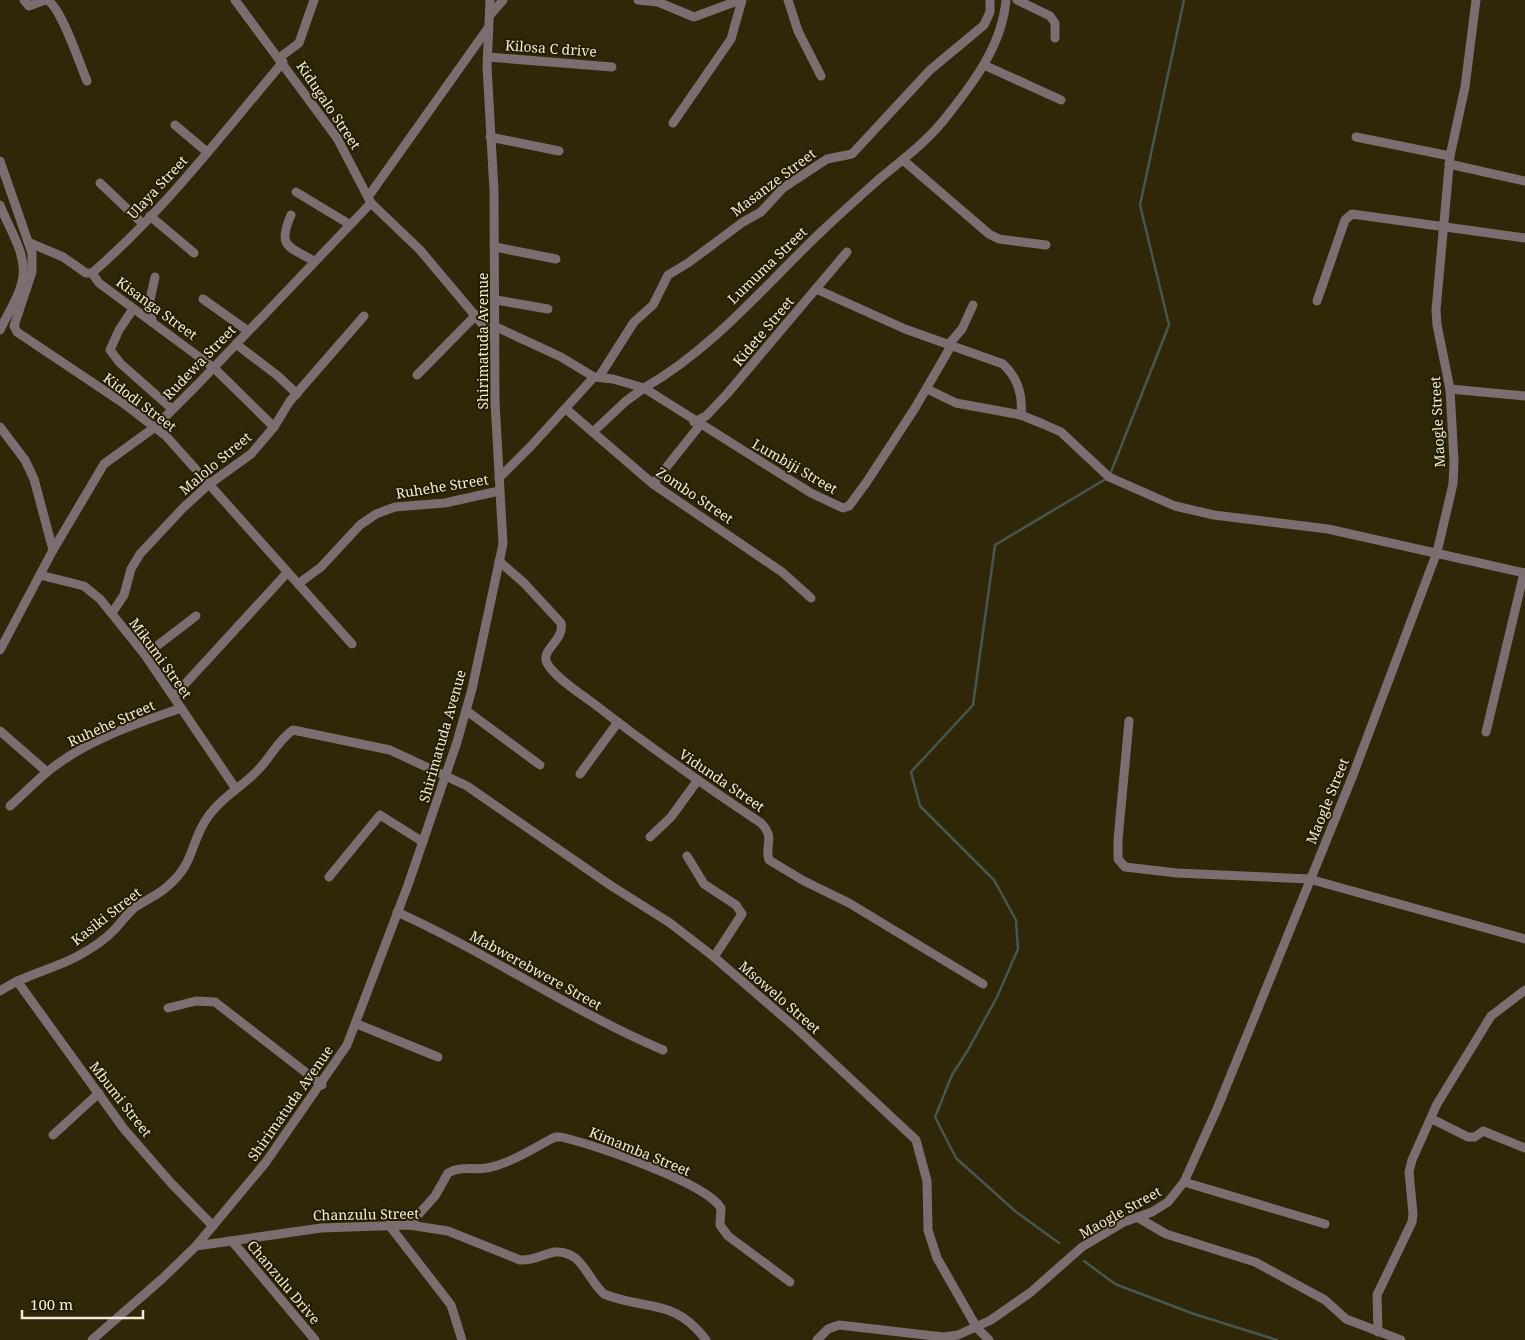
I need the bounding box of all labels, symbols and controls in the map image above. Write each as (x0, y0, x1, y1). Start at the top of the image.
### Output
street label: Kilosa C drive (504, 35, 598, 61)
street label: Kidugalo Street (293, 57, 366, 153)
street label: Masanze Street (727, 144, 819, 220)
street label: Ulaya Street (123, 151, 191, 223)
street label: Lumuma Street (723, 222, 811, 308)
street label: Kisanga Street (113, 272, 201, 344)
street label: Shirimatuda Avenue (473, 272, 492, 410)
street label: Kidete Street (728, 292, 798, 370)
street label: Rudewa Street (159, 321, 240, 403)
street label: Kidodi Street (100, 368, 180, 436)
street label: Maogle Street (1425, 376, 1449, 468)
street label: Malolo Street (175, 427, 255, 499)
street label: Lumbiji Street (749, 434, 841, 498)
street label: Zombo Street (653, 462, 737, 528)
street label: Ruhehe Street (394, 469, 490, 503)
street label: Mikumi Street (125, 614, 197, 702)
street label: Shirimatuda Avenue (414, 667, 470, 805)
street label: Ruhehe Street (64, 695, 158, 751)
street label: Vidunda Street (675, 744, 769, 816)
street label: Maogle Street (1301, 755, 1353, 847)
street label: Kasiki Street (67, 883, 145, 949)
street label: Mabwerebwere Street (467, 926, 605, 1014)
street label: Msowelo Street (735, 956, 825, 1038)
street label: Shirimatuda Avenue (243, 1041, 337, 1165)
street label: Mbumi Street (85, 1057, 157, 1141)
street label: Kimamba Street (586, 1122, 694, 1180)
street label: Maogle Street (1076, 1182, 1165, 1242)
street label: Chanzulu Street (313, 1204, 419, 1224)
street label: Chanzulu Drive (243, 1236, 325, 1328)
scale bar (22, 1288, 144, 1320)
text: 100 m (30, 1294, 73, 1314)

